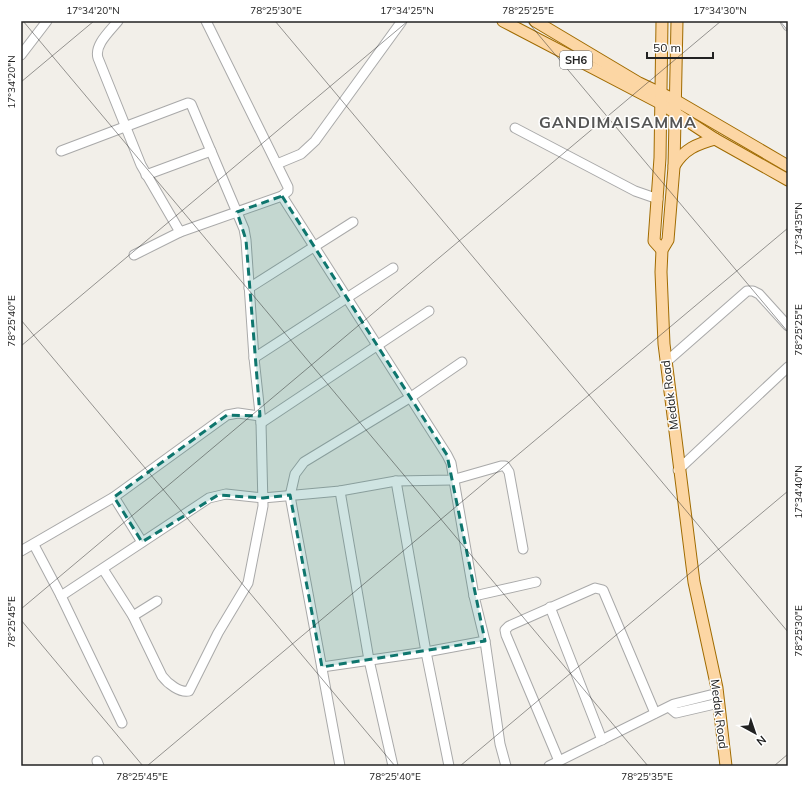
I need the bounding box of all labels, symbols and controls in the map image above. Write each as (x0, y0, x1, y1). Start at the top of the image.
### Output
text: 17°34'20"N (66, 4, 120, 17)
text: 78°25'30"E (250, 4, 302, 17)
text: 17°34'25"N (380, 4, 434, 17)
text: 78°25'25"E (502, 4, 554, 17)
text: 17°34'30"N (693, 4, 747, 17)
scale bar (647, 34, 713, 60)
text: 50 m (653, 40, 681, 55)
road number: SH6 (560, 51, 592, 69)
text: 17°34'20"N (5, 55, 18, 109)
district label: GANDIMAISAMMA (539, 112, 697, 132)
text: 17°34'35"N (792, 202, 805, 256)
text: 78°25'40"E (5, 295, 18, 347)
text: 78°25'25"E (792, 304, 805, 356)
street label: Medak Road (658, 359, 681, 431)
text: 17°34'40"N (792, 465, 805, 519)
text: 78°25'45"E (5, 596, 18, 648)
text: 78°25'30"E (792, 605, 805, 657)
street label: Medak Road (708, 678, 731, 750)
north arrow (735, 713, 775, 753)
text: N (754, 733, 769, 749)
text: 78°25'45"E (116, 770, 168, 783)
text: 78°25'40"E (369, 770, 421, 783)
text: 78°25'35"E (621, 770, 673, 783)

